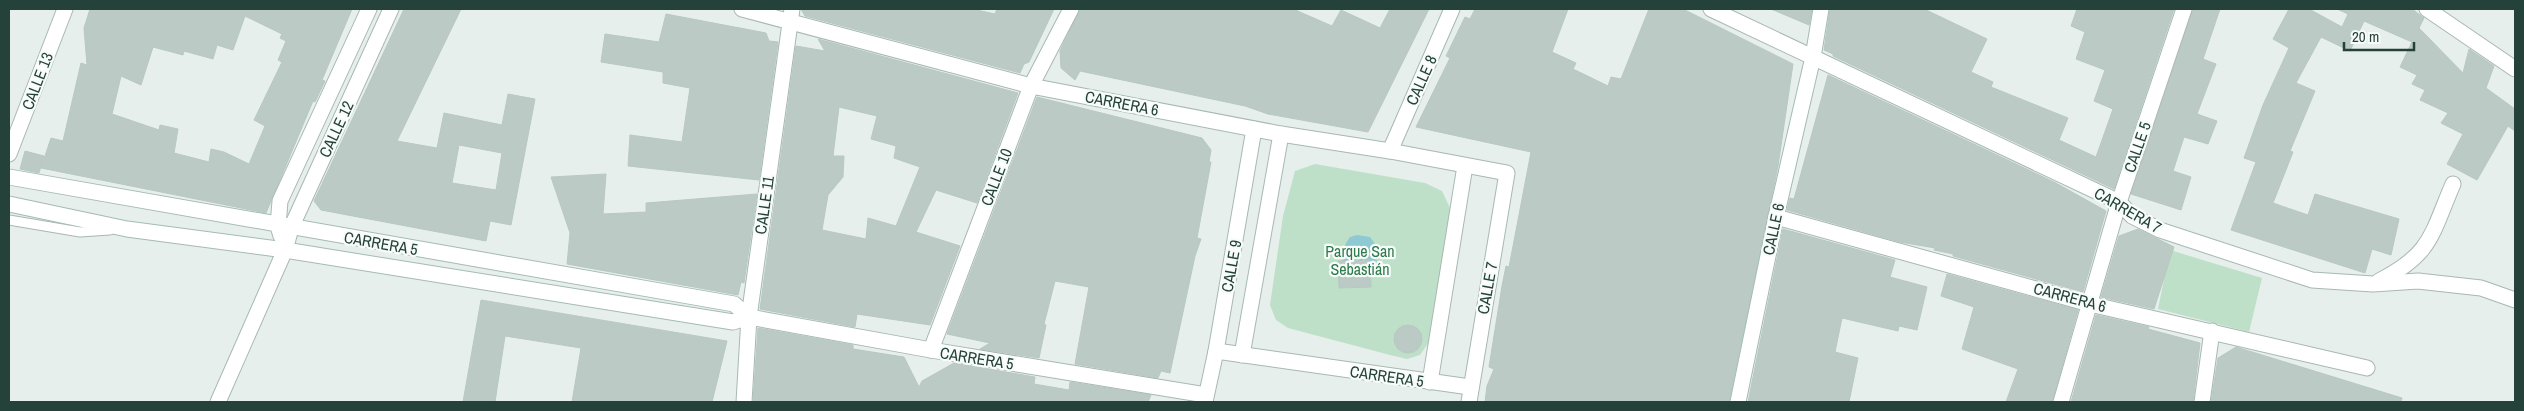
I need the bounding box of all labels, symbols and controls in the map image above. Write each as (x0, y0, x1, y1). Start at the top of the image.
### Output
scale bar (2344, 20, 2414, 52)
text: 20 m (2352, 26, 2379, 47)
street label: CALLE 13 (16, 49, 58, 113)
street label: CALLE 8 (1400, 52, 1442, 108)
street label: CARRERA 6 (1083, 85, 1161, 121)
street label: CALLE 12 (313, 97, 359, 161)
street label: CALLE 5 (2118, 119, 2156, 175)
street label: CALLE 10 (975, 145, 1017, 209)
street label: CALLE 11 (749, 174, 779, 236)
street label: CARRERA 7 (2090, 182, 2166, 238)
street label: CALLE 6 (1757, 201, 1789, 257)
street label: CARRERA 5 (342, 226, 420, 260)
street label: CALLE 9 (1216, 238, 1246, 294)
park label: Parque San Sebastián (1325, 240, 1395, 280)
street label: CALLE 7 (1472, 260, 1502, 316)
street label: CARRERA 6 (2031, 277, 2109, 317)
street label: CARRERA 5 (939, 341, 1015, 375)
street label: CARRERA 5 (1349, 360, 1425, 392)

